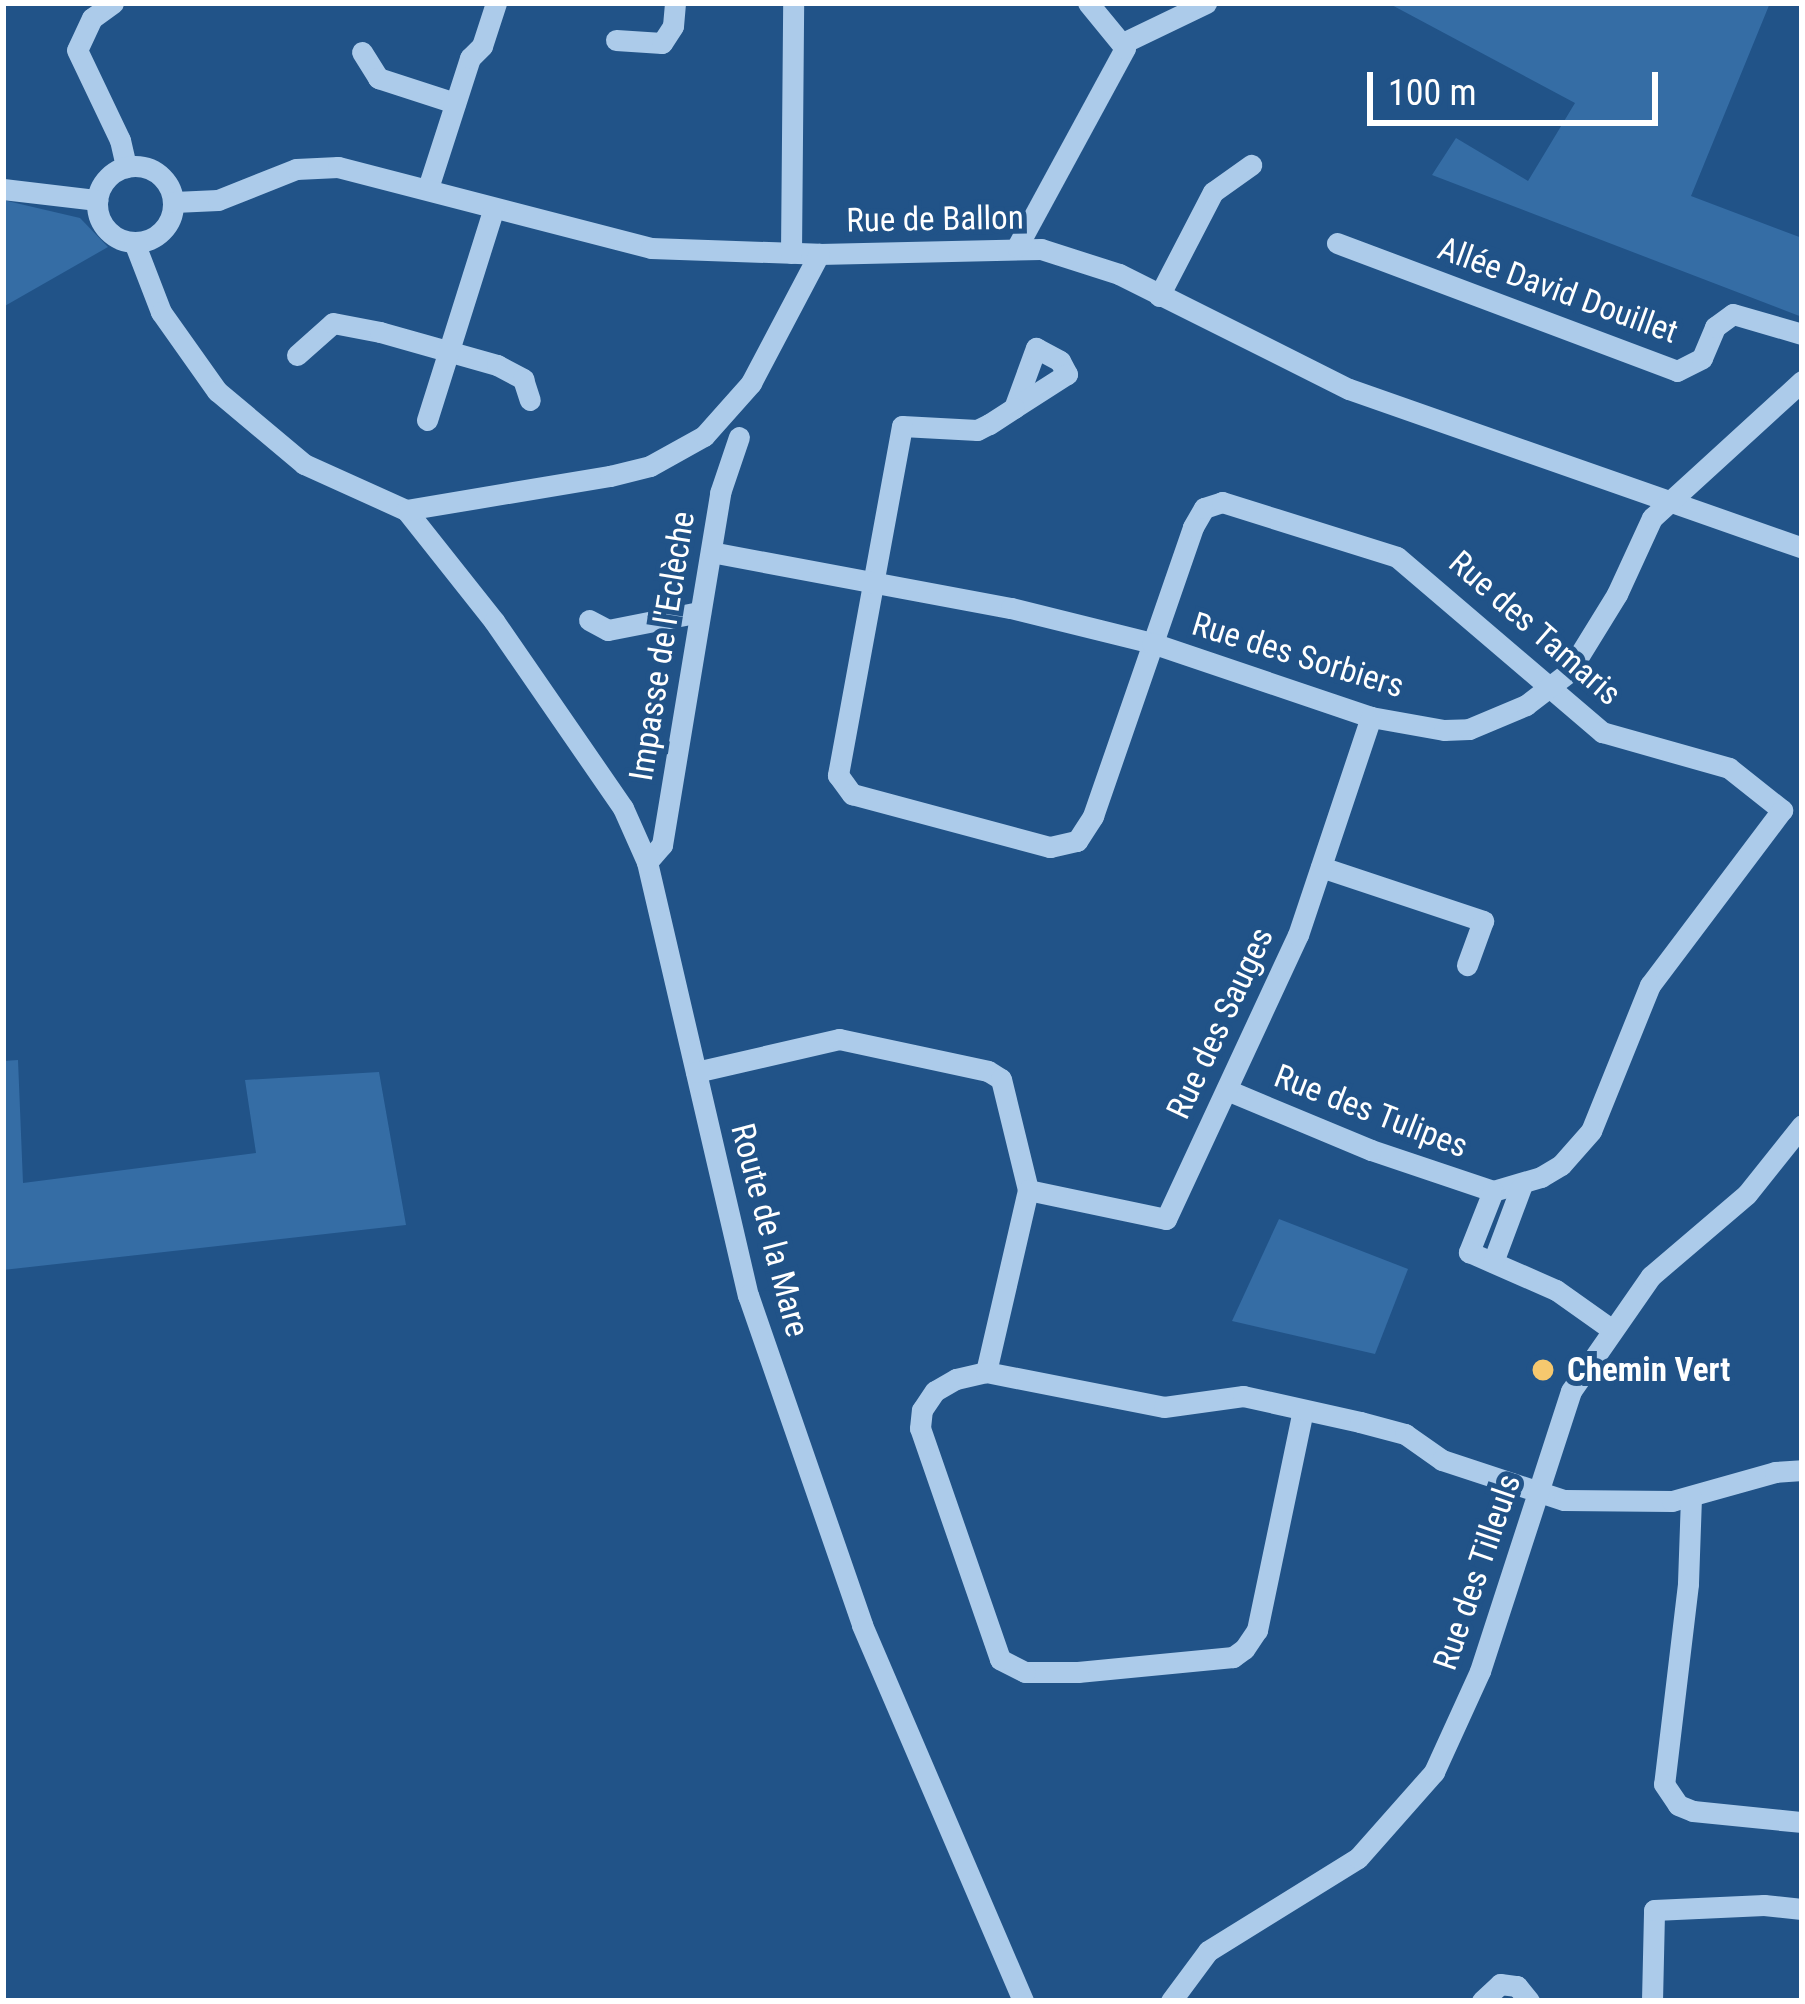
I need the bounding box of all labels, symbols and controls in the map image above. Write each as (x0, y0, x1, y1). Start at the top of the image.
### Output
scale bar (1373, 48, 1664, 122)
text: 100 m (1388, 72, 1477, 114)
street label: Rue de Ballon (846, 198, 1024, 240)
street label: Allée David Douillet (1433, 228, 1683, 352)
street label: Impasse de l'Eclèche (621, 509, 703, 783)
street label: Rue des Tamaris (1441, 542, 1629, 714)
street label: Rue des Sorbiers (1187, 604, 1409, 706)
street label: Rue des Sauges (1158, 921, 1282, 1125)
street label: Rue des Tulipes (1268, 1056, 1474, 1166)
street label: Route de la Mare (723, 1119, 817, 1341)
place label: Chemin Vert (1567, 1350, 1730, 1390)
marker: Chemin Vert (1530, 1357, 1556, 1383)
street label: Rue des Tilleuls (1425, 1469, 1529, 1675)

